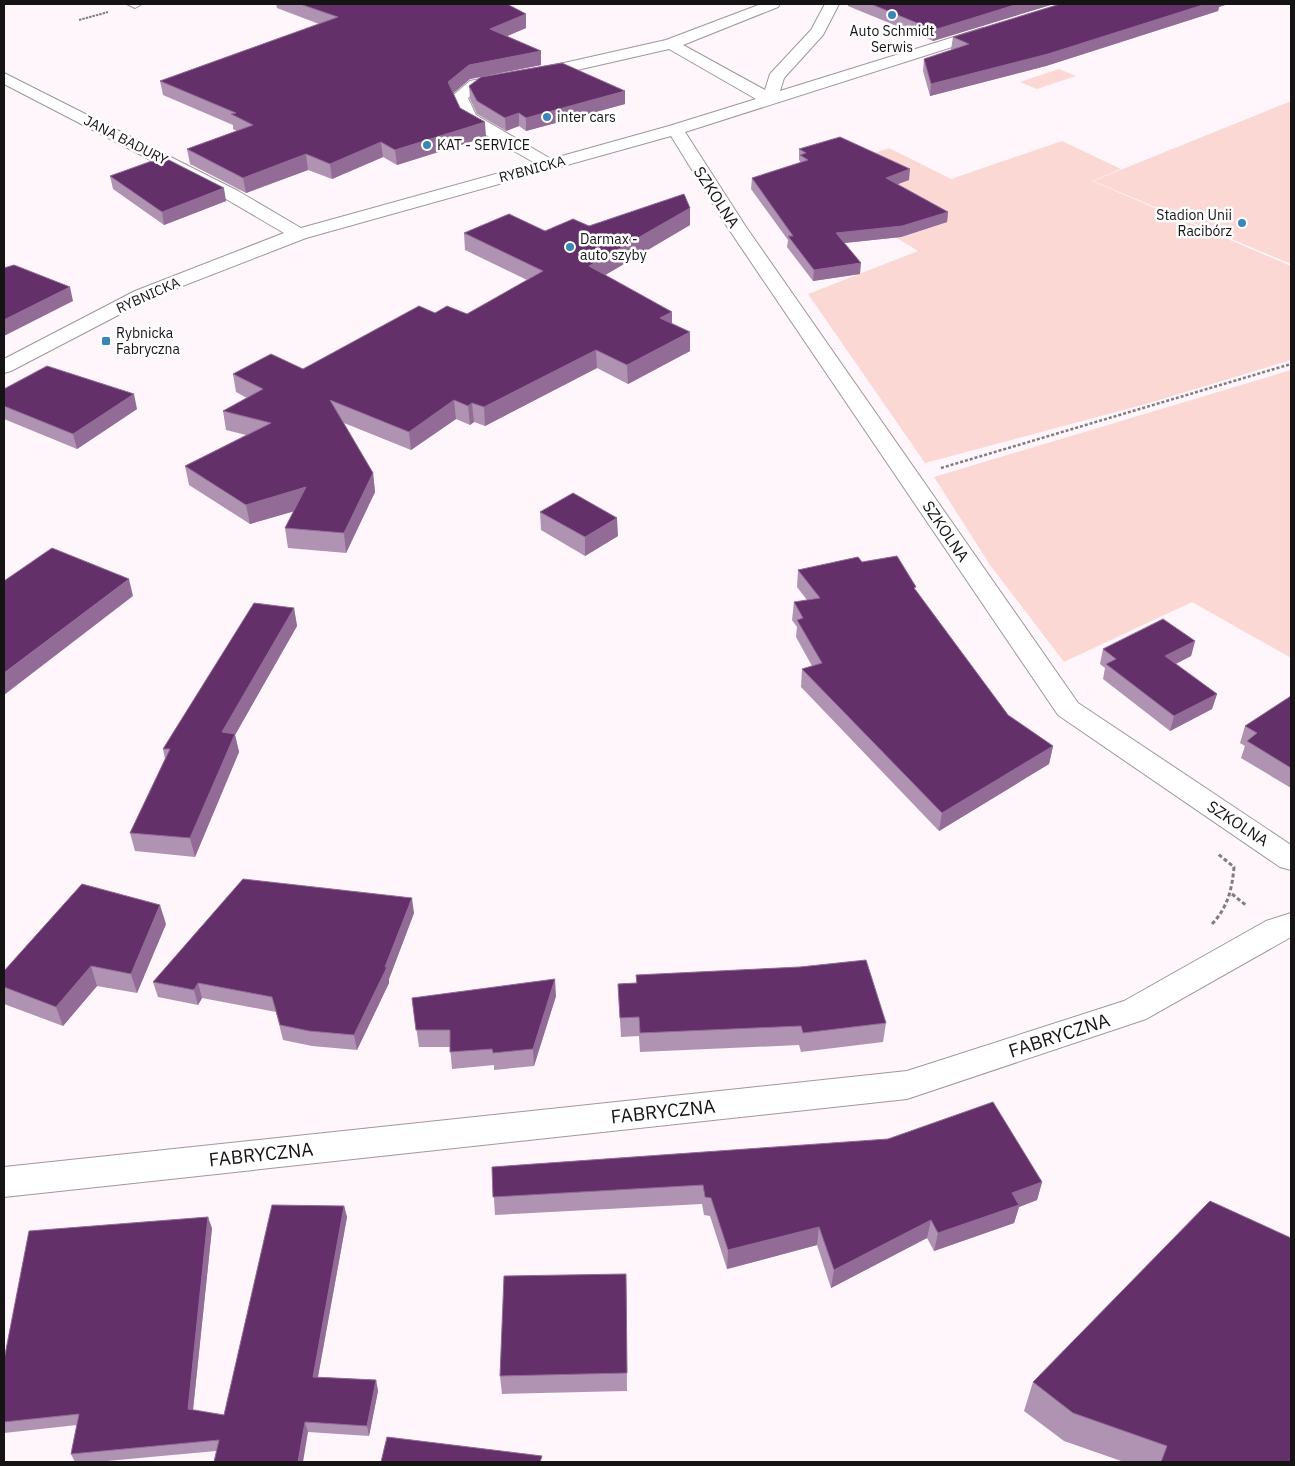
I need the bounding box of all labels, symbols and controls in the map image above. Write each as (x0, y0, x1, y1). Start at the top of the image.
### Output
marker: Auto Schmidt Serwis (886, 9, 898, 21)
place label: Auto Schmidt Serwis (850, 22, 934, 56)
place label: inter cars (557, 108, 616, 126)
street label: JANA BADURY (81, 111, 172, 169)
marker: inter cars (541, 111, 553, 123)
place label: KAT - SERVICE (437, 136, 530, 154)
marker: KAT - SERVICE (421, 139, 433, 151)
street label: RYBNICKA (497, 152, 567, 186)
street label: SZKOLNA (690, 163, 744, 231)
place label: Stadion Unii Racibórz (1156, 206, 1232, 240)
marker: Stadion Unii Racibórz (1236, 217, 1248, 229)
place label: Darmax - auto szyby (580, 230, 647, 264)
marker: Darmax - auto szyby (564, 241, 576, 253)
street label: RYBNICKA (113, 273, 183, 317)
place label: Rybnicka Fabryczna (116, 324, 181, 358)
marker: Rybnicka Fabryczna (100, 335, 112, 347)
street label: SZKOLNA (918, 497, 974, 565)
street label: SZKOLNA (1204, 796, 1272, 850)
street label: FABRYCZNA (1005, 1007, 1113, 1063)
street label: FABRYCZNA (610, 1094, 716, 1128)
street label: FABRYCZNA (208, 1137, 314, 1171)

